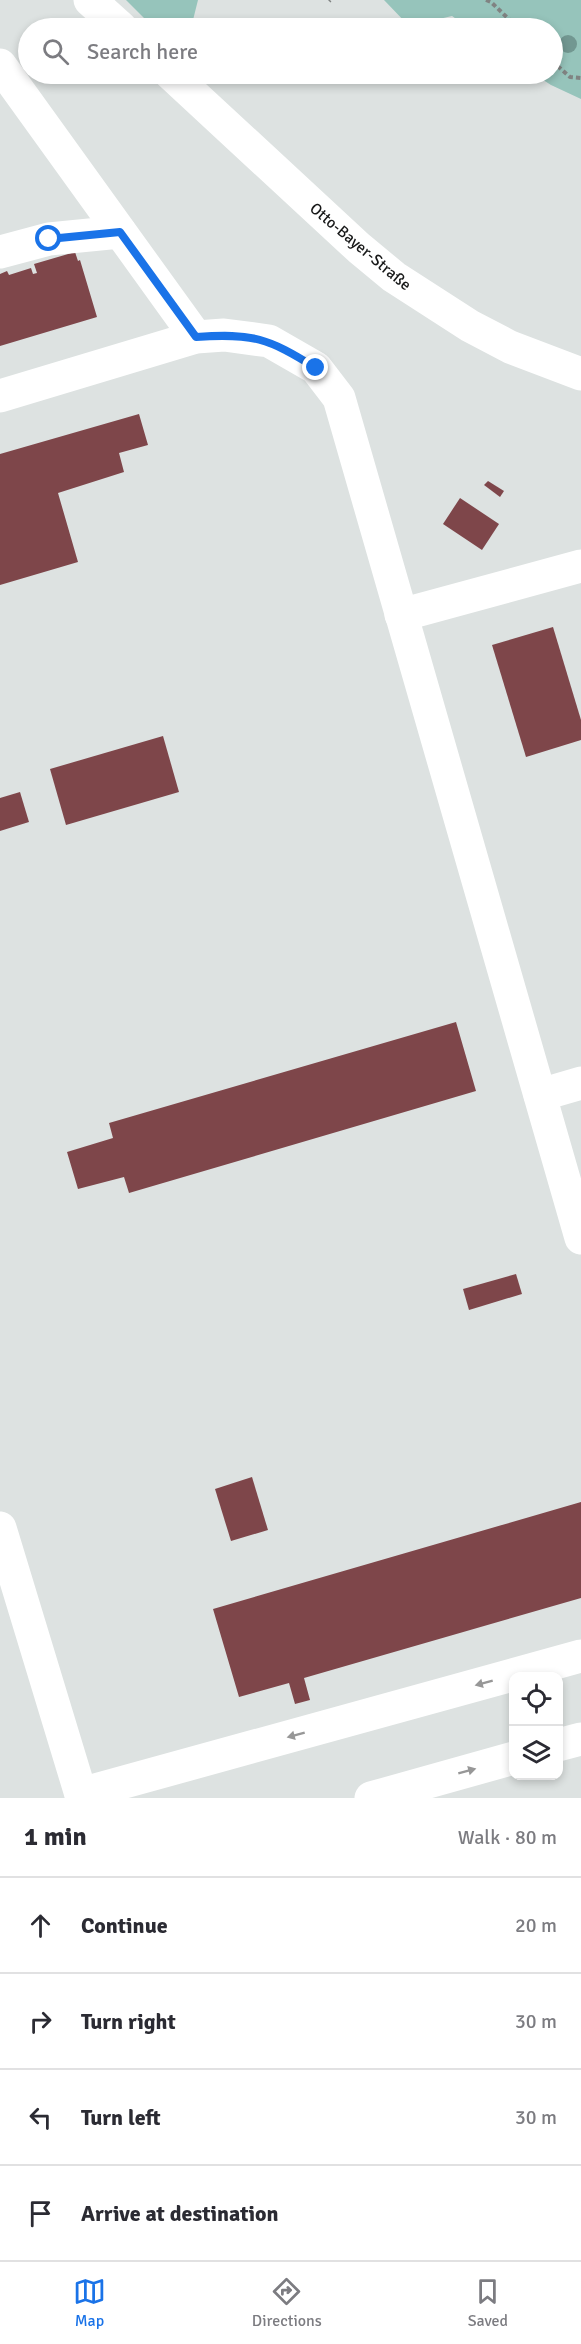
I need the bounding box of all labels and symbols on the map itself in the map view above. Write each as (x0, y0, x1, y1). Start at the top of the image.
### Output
street label: Otto-Bayer-Straße (306, 199, 415, 295)
route start (35, 225, 61, 251)
route end (302, 354, 328, 380)
one-way arrow (475, 1679, 493, 1688)
one-way arrow (287, 1731, 305, 1740)
one-way arrow (458, 1765, 477, 1775)

